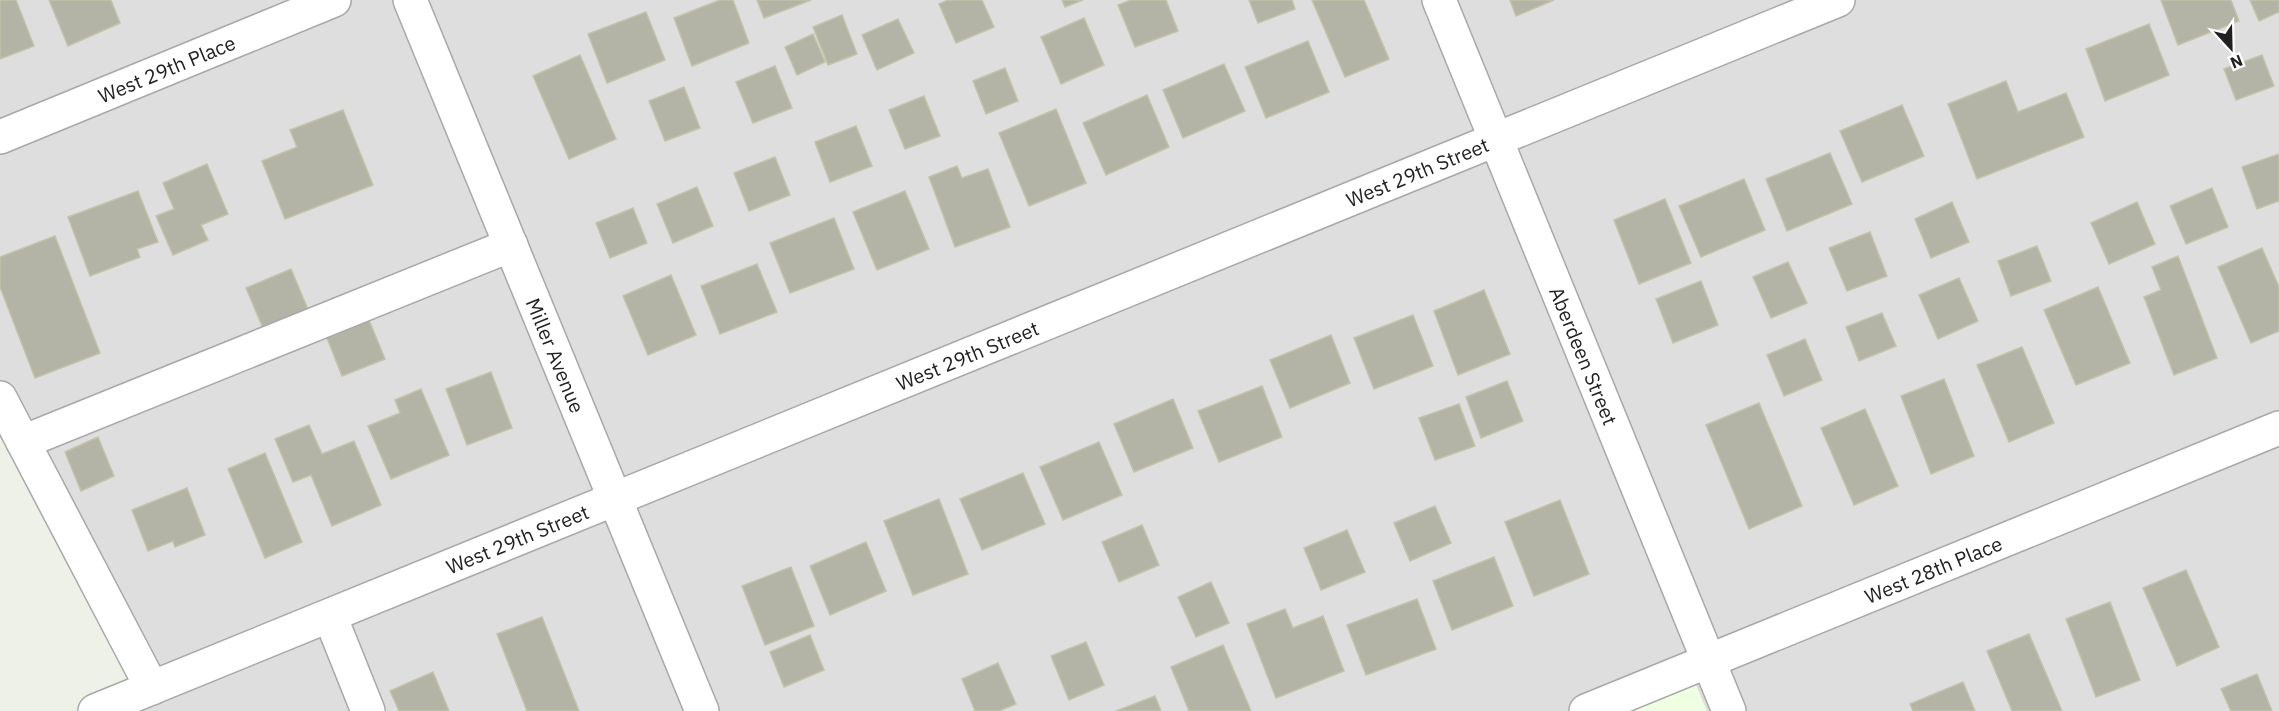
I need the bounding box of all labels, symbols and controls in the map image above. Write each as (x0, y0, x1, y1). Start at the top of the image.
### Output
north arrow (2201, 18, 2261, 78)
street label: West 29th Place (94, 28, 239, 109)
text: N (2227, 50, 2246, 73)
street label: West 29th Street (1342, 130, 1493, 213)
street label: Aberdeen Street (1544, 282, 1624, 429)
street label: Miller Avenue (520, 294, 592, 417)
street label: West 29th Street (892, 314, 1043, 396)
street label: West 29th Street (442, 498, 593, 580)
street label: West 28th Place (1860, 529, 2006, 609)

